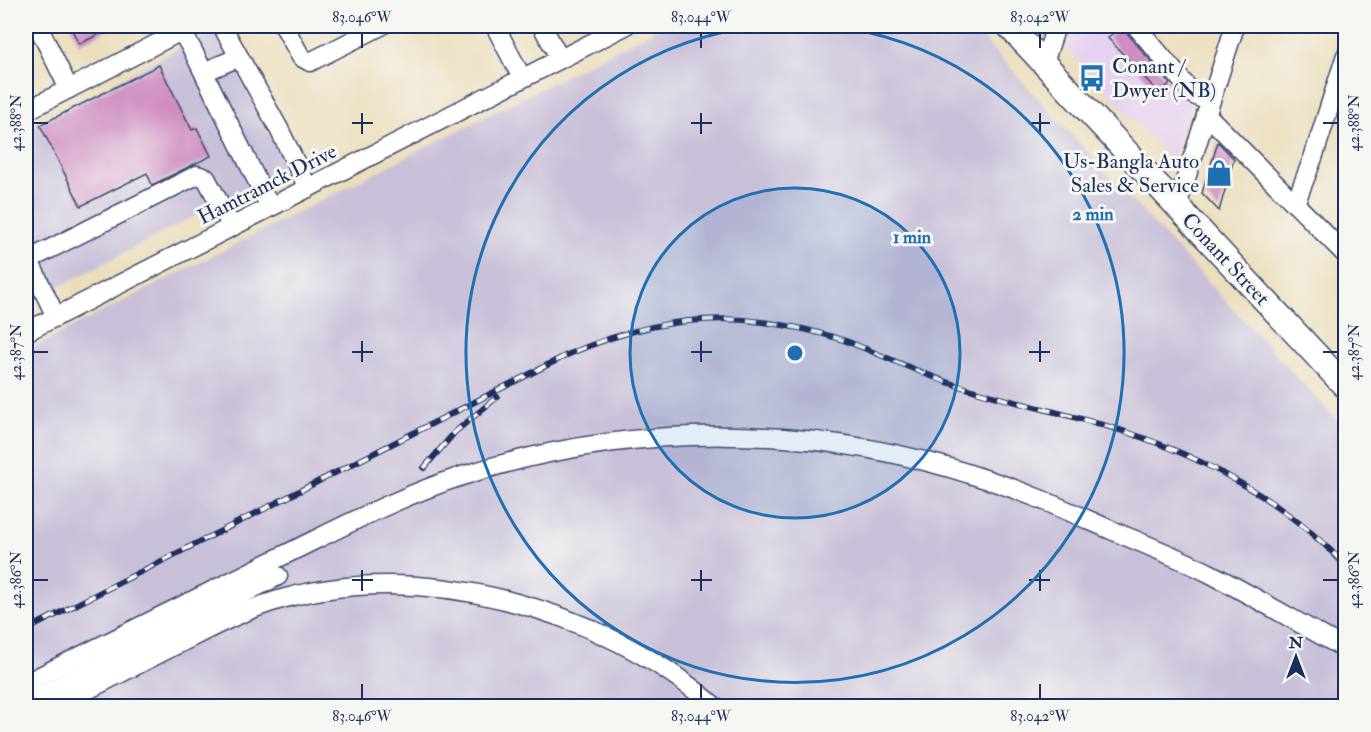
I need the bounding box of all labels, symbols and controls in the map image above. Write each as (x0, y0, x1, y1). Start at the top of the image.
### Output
text: 83.046°W (332, 8, 393, 27)
text: 83.044°W (671, 8, 732, 27)
text: 83.042°W (1010, 8, 1071, 27)
place label: Conant / Dwyer (NB) (1112, 53, 1216, 104)
bus stop icon: Conant / Dwyer (NB) (1077, 63, 1107, 93)
text: 42.388°N (7, 94, 26, 152)
text: 42.388°N (1345, 94, 1364, 152)
street label: Hamtramck Drive (193, 138, 341, 231)
place label: Us-Bangla Auto Sales & Service (1063, 148, 1199, 199)
shop icon: Us-Bangla Auto Sales & Service (1204, 158, 1234, 188)
text: 2 min (1073, 203, 1114, 226)
street label: Conant Street (1176, 207, 1276, 312)
text: 1 min (893, 226, 932, 249)
text: 42.387°N (7, 323, 26, 381)
text: 42.387°N (1345, 323, 1364, 381)
centre of rings (785, 343, 805, 363)
text: 42.386°N (7, 551, 26, 609)
text: 42.386°N (1345, 551, 1364, 609)
north arrow (1266, 627, 1326, 687)
text: N (1288, 633, 1304, 653)
text: 83.046°W (332, 707, 393, 726)
text: 83.044°W (671, 707, 732, 726)
text: 83.042°W (1010, 707, 1071, 726)

